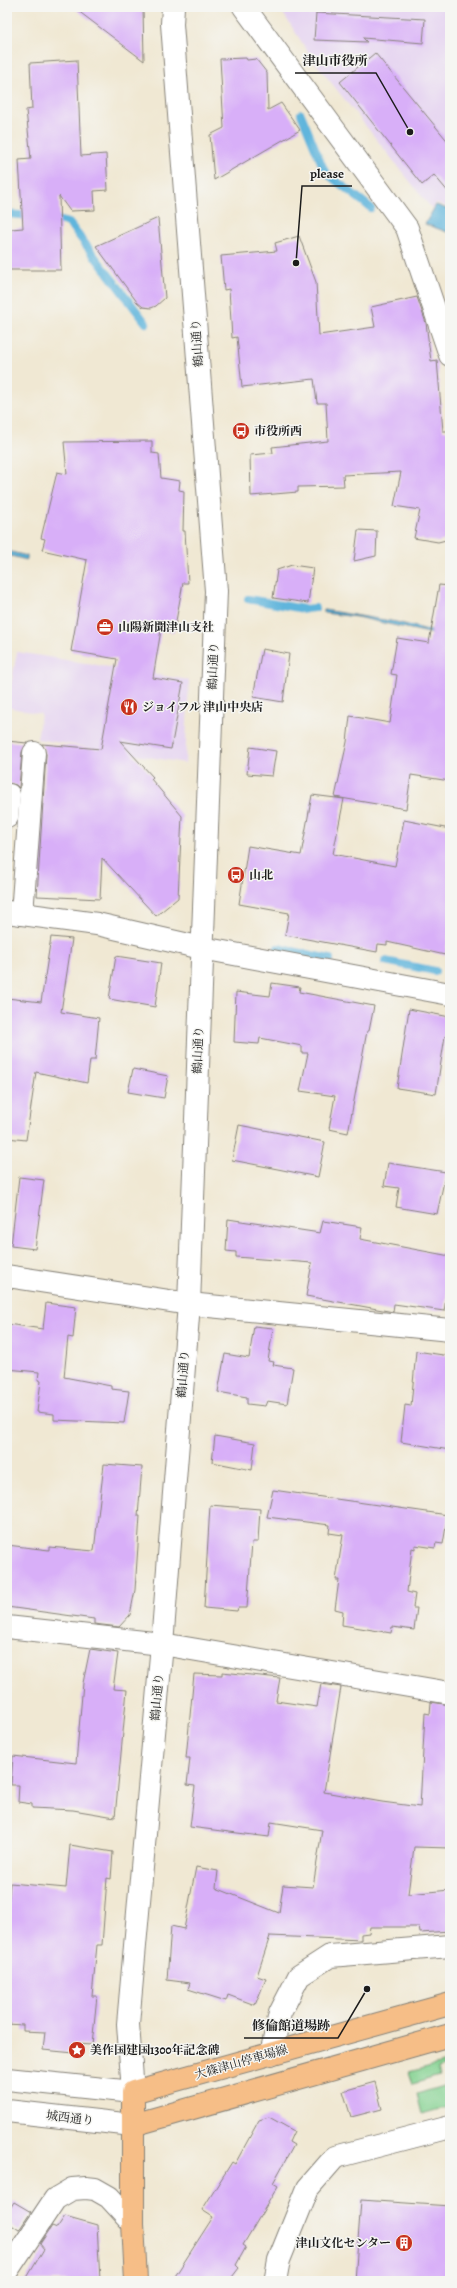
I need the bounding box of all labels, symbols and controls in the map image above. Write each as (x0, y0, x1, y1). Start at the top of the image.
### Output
callout: 津山市役所 (295, 48, 376, 73)
text: 津山市役所 (302, 52, 368, 69)
callout: please (302, 161, 352, 186)
text: please (310, 165, 344, 182)
street label: 鶴山通り (187, 318, 207, 368)
bus stop icon: 市役所西 (231, 421, 251, 441)
place label: 市役所西 (254, 423, 302, 439)
office icon: 山陽新聞津山支社 (95, 617, 115, 637)
place label: 山陽新聞津山支社 (118, 619, 214, 635)
street label: 鶴山通り (204, 642, 222, 690)
restaurant icon: ジョイフル 津山中央店 (119, 697, 139, 717)
place label: ジョイフル 津山中央店 (142, 699, 263, 715)
bus stop icon: 山北 (226, 865, 246, 885)
place label: 山北 (249, 867, 273, 883)
street label: 鶴山通り (189, 1026, 207, 1074)
street label: 鶴山通り (173, 1349, 193, 1399)
street label: 鶴山通り (147, 1672, 167, 1722)
callout: 修倫館道場跡 (244, 2013, 338, 2038)
text: 修倫館道場跡 (252, 2017, 330, 2034)
place icon: 美作国建国1300年記念碑 (67, 2040, 87, 2060)
street label: 大篠津山停車場線 (193, 2041, 289, 2083)
place label: 美作国建国1300年記念碑 (90, 2042, 220, 2058)
street label: 城西通り (45, 2107, 95, 2129)
building icon: 津山文化センター (394, 2233, 414, 2253)
place label: 津山文化センター (295, 2235, 391, 2251)

